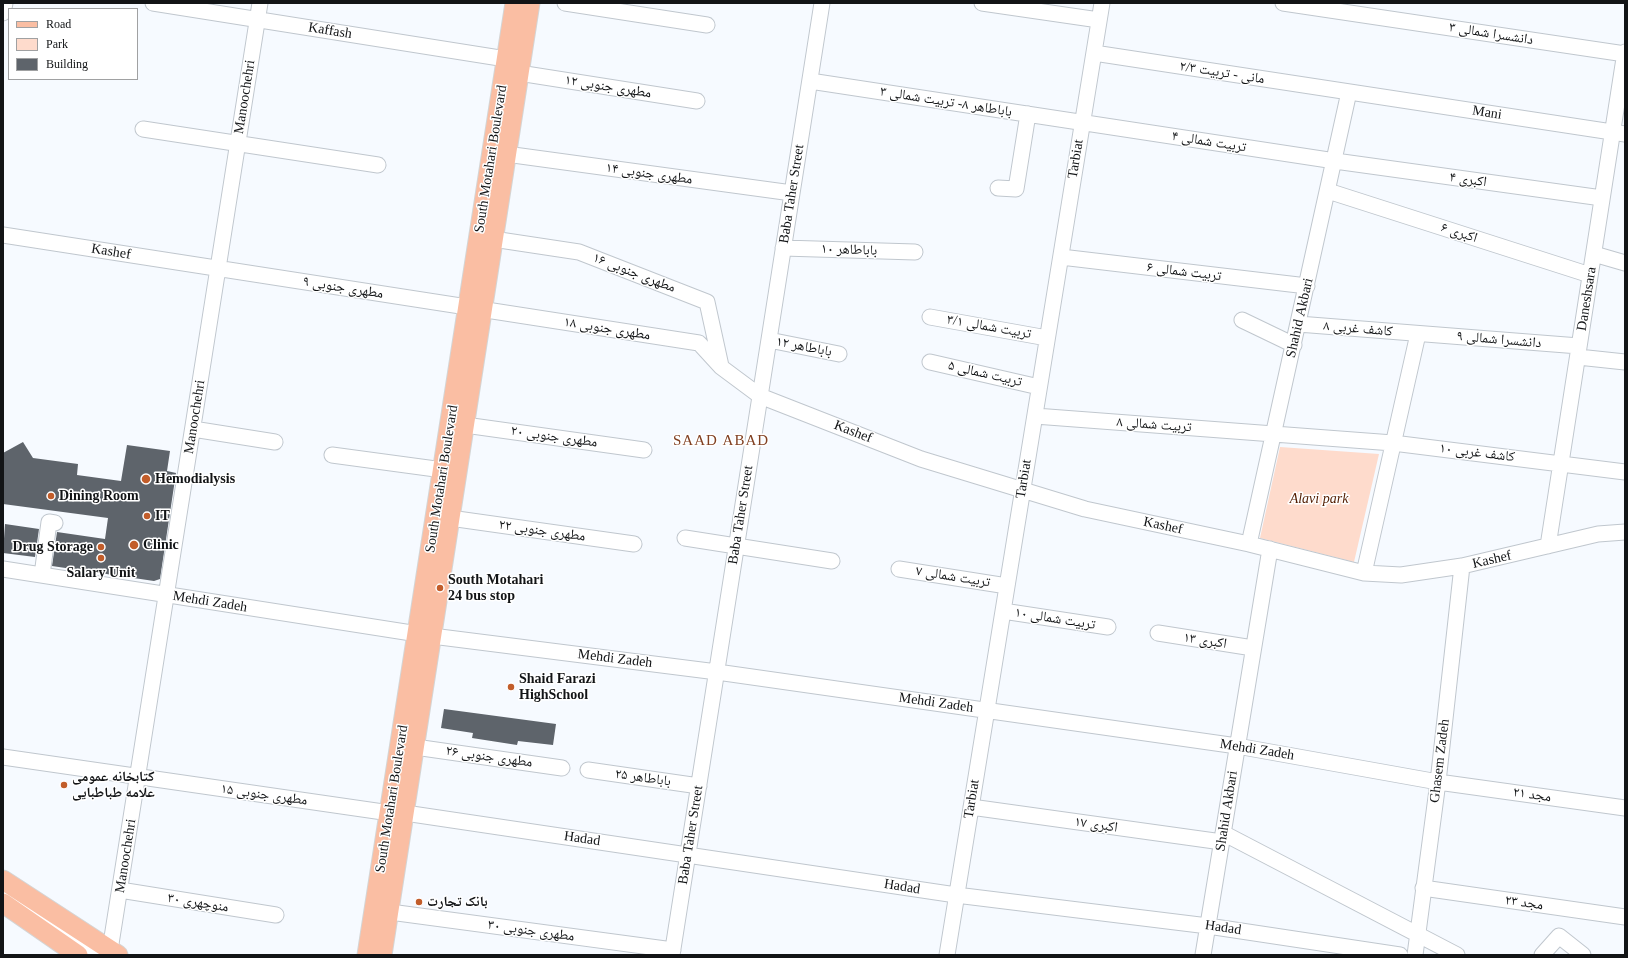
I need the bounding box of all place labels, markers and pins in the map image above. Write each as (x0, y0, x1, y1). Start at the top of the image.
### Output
place label: Hemodialysis (155, 471, 235, 487)
marker: Hemodialysis (140, 473, 152, 485)
place label: Dining Room (59, 488, 139, 504)
marker: Dining Room (46, 491, 56, 501)
place label: IT (155, 508, 170, 524)
marker: IT (142, 511, 152, 521)
place label: Clinic (143, 537, 179, 553)
place label: Drug Storage (13, 539, 93, 555)
marker: Clinic (128, 539, 140, 551)
marker: Drug Storage (96, 542, 106, 552)
marker: Salary Unit (96, 553, 106, 563)
place label: Salary Unit (67, 565, 135, 581)
place label: South Motahari 24 bus stop (448, 572, 543, 604)
marker: South Motahari 24 bus stop (435, 583, 445, 593)
place label: Shaid Farazi HighSchool (519, 671, 596, 704)
marker: Shaid Farazi HighSchool (506, 682, 516, 692)
place label: کتابخانه عمومی علامه طباطبایی (72, 769, 155, 802)
marker: کتابخانه عمومی علامه طباطبایی (59, 780, 69, 790)
place label: بانک تجارت (427, 894, 488, 910)
marker: بانک تجارت (414, 897, 424, 907)

